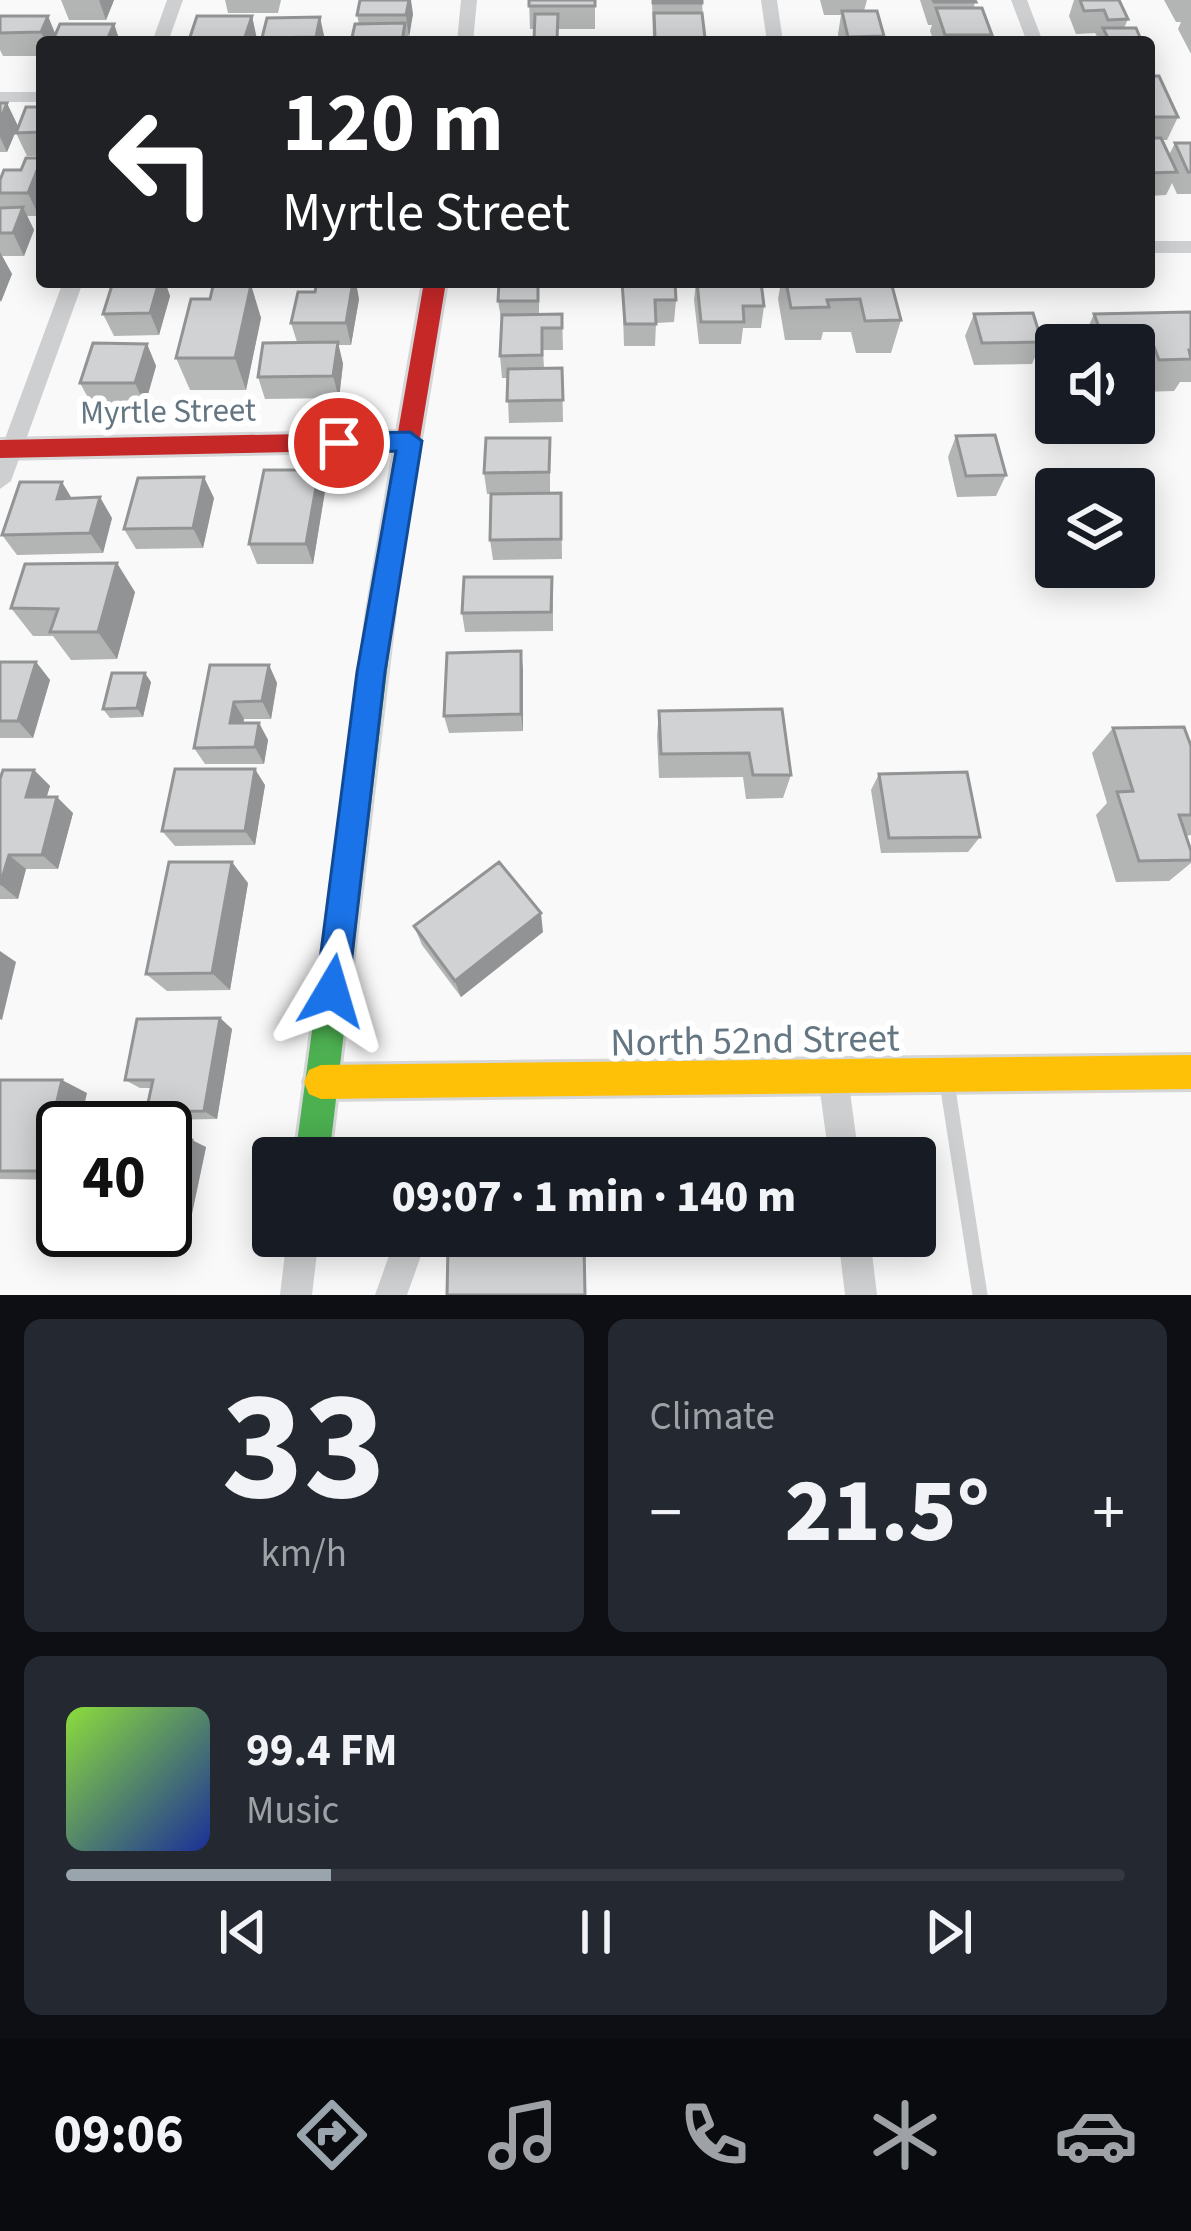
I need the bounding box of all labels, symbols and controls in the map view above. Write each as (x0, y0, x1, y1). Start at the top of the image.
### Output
text: 120 m (282, 64, 504, 184)
icon: left (84, 84, 240, 240)
text: Myrtle Street (282, 175, 570, 252)
map controls (1035, 324, 1155, 588)
button: sound (1035, 324, 1155, 444)
street label: Myrtle Street (80, 386, 256, 437)
pin (288, 392, 390, 494)
icon: arrive (306, 410, 372, 476)
button: layers (1035, 468, 1155, 588)
position arrow (269, 928, 395, 1054)
street label: North 52nd Street (610, 1010, 900, 1072)
speed limit sign: 40 (36, 1101, 192, 1257)
text: 09:07 · 1 min · 140 m (392, 1165, 796, 1229)
text: 33 (221, 1337, 386, 1559)
text: Climate (650, 1389, 775, 1445)
text: 21.5° (785, 1448, 990, 1576)
text: − (650, 1466, 682, 1560)
text: + (1092, 1466, 1125, 1560)
text: km/h (260, 1526, 347, 1582)
text: 99.4 FM (246, 1719, 398, 1783)
text: Music (246, 1783, 339, 1839)
icon: previous (210, 1899, 276, 1965)
icon: pause (563, 1899, 629, 1965)
icon: next (916, 1899, 982, 1965)
icon: directions (290, 2093, 374, 2177)
icon: music (481, 2093, 565, 2177)
icon: phone (672, 2093, 756, 2177)
icon: climate (863, 2093, 947, 2177)
icon: car (1054, 2093, 1138, 2177)
text: 09:06 (53, 2097, 184, 2174)

